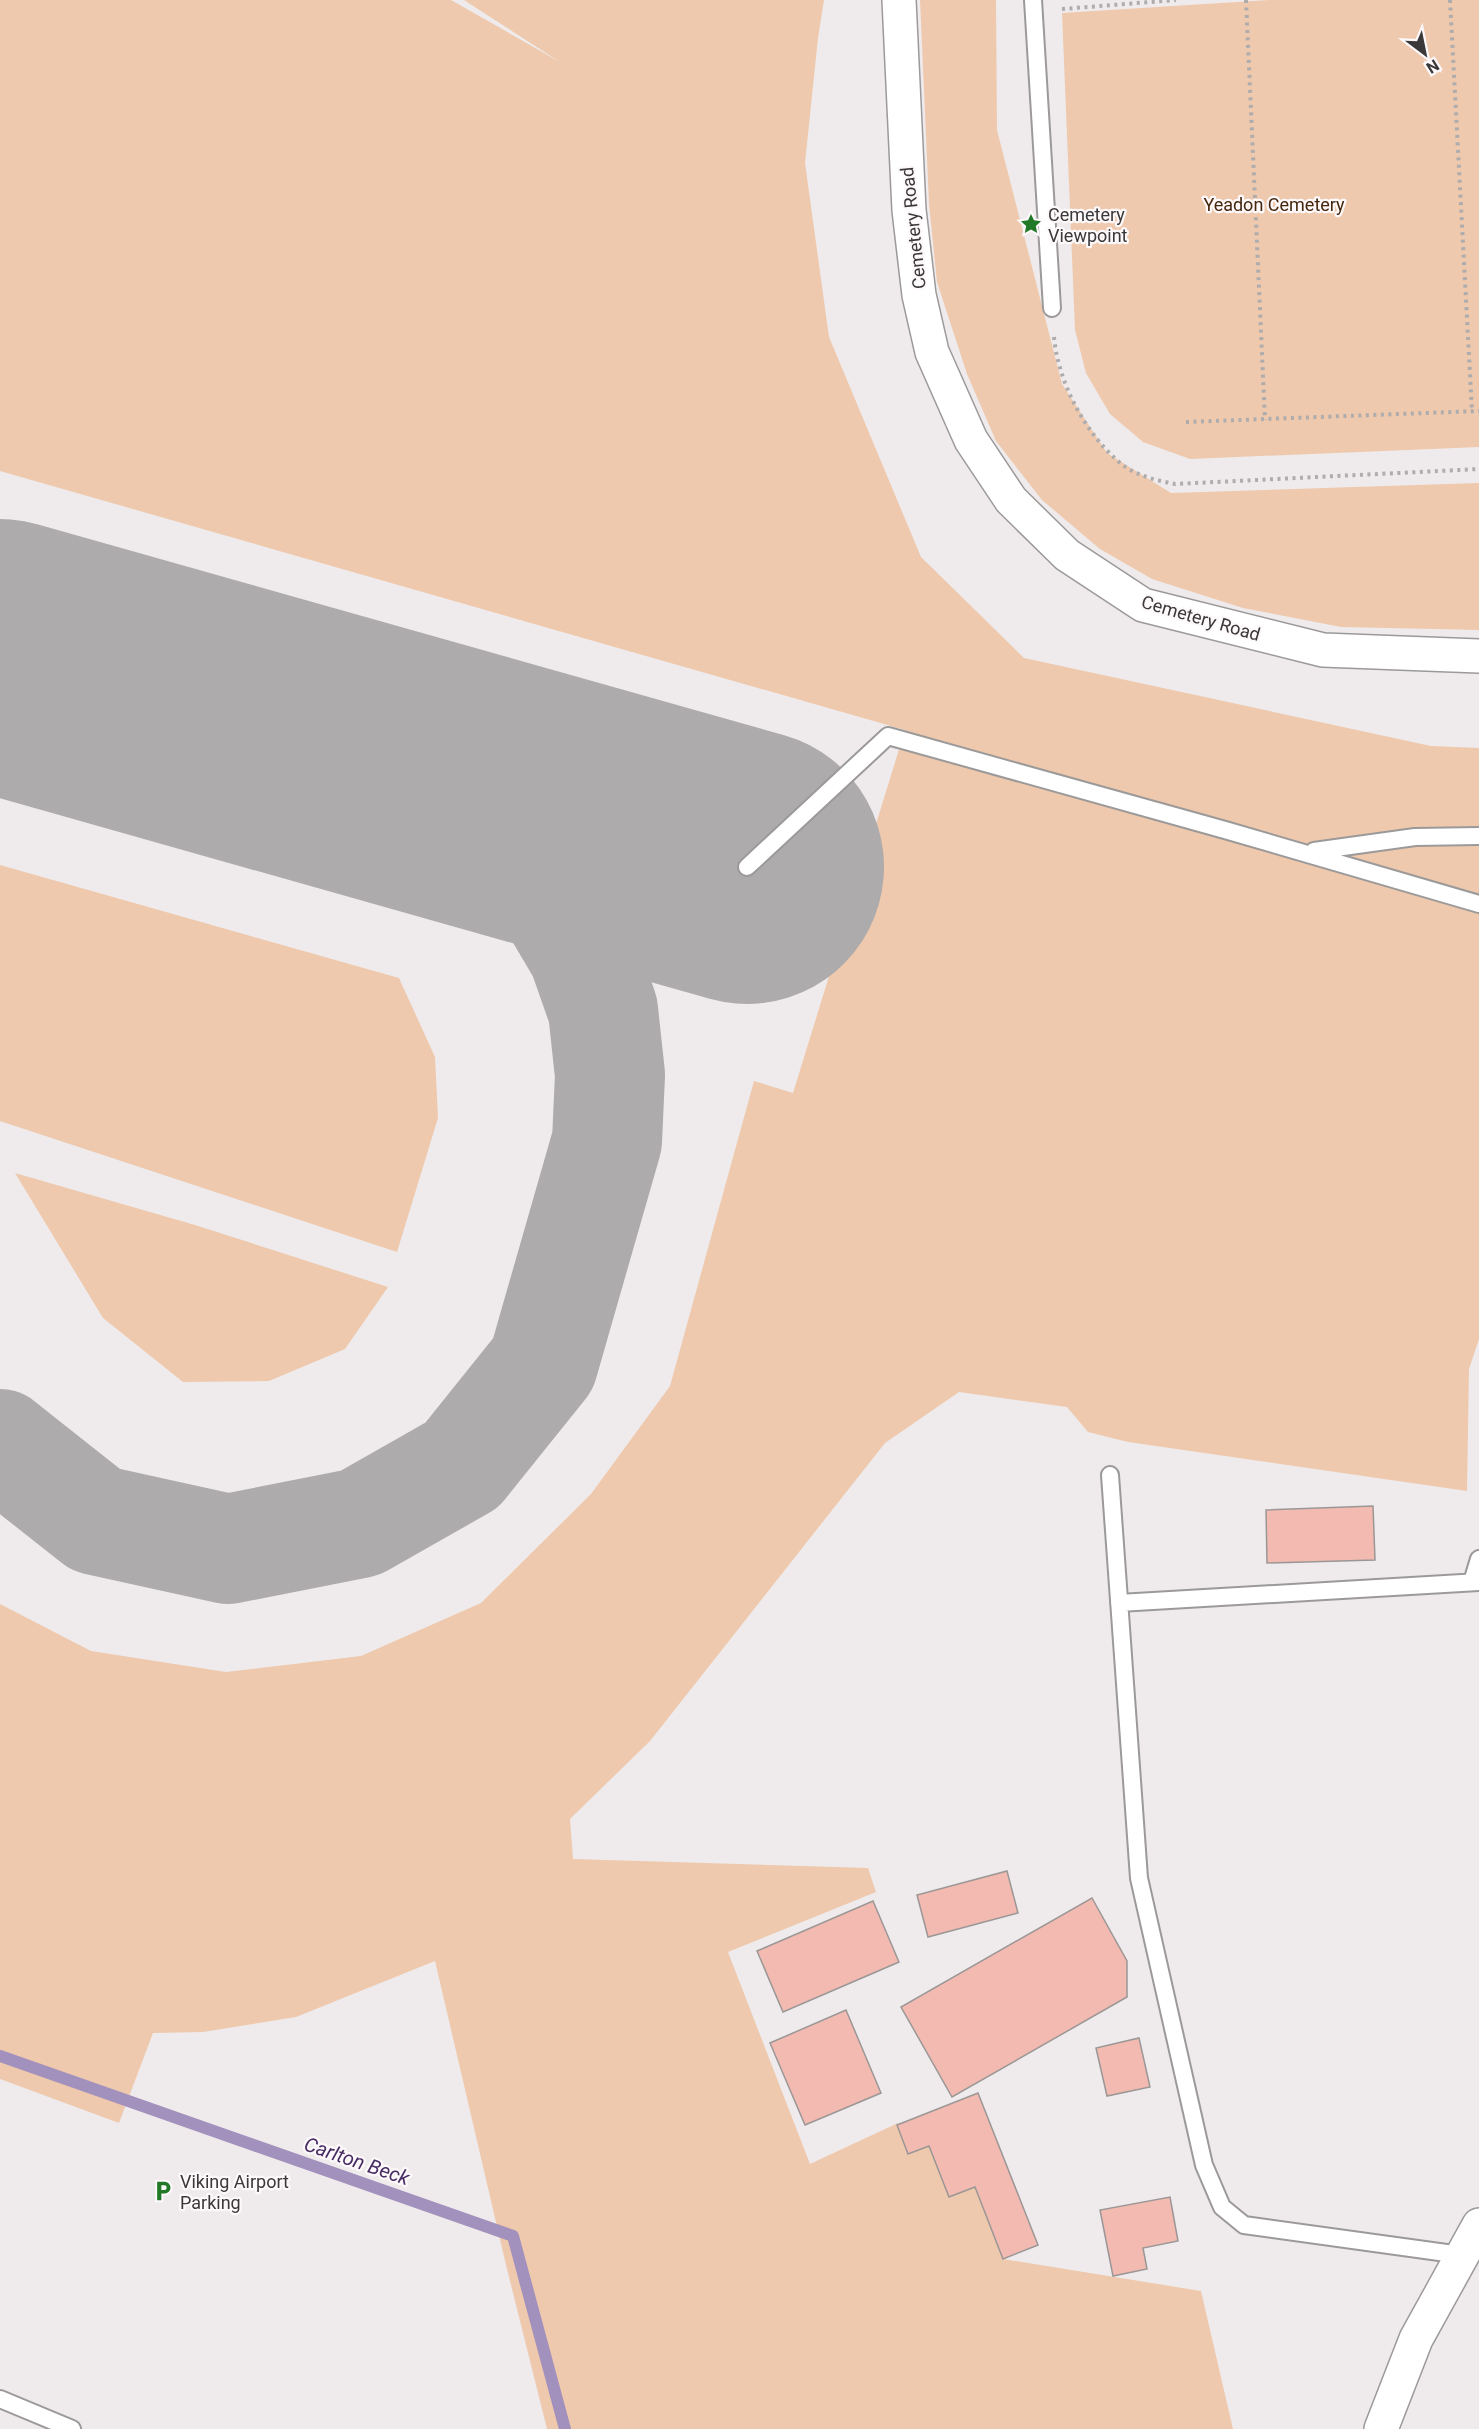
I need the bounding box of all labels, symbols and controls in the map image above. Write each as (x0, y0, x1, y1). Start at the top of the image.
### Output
north arrow (1395, 24, 1455, 84)
text: N (1423, 55, 1443, 77)
street label: Cemetery Road (896, 166, 930, 290)
park label: Yeadon Cemetery (1203, 194, 1345, 215)
place label: Cemetery Viewpoint (1048, 204, 1128, 246)
place icon: Cemetery Viewpoint (1019, 212, 1043, 236)
street label: Cemetery Road (1139, 591, 1263, 645)
water label: Carlton Beck (301, 2132, 414, 2191)
place label: Viking Airport Parking (180, 2171, 289, 2213)
parking icon: Viking Airport Parking (151, 2179, 175, 2203)

